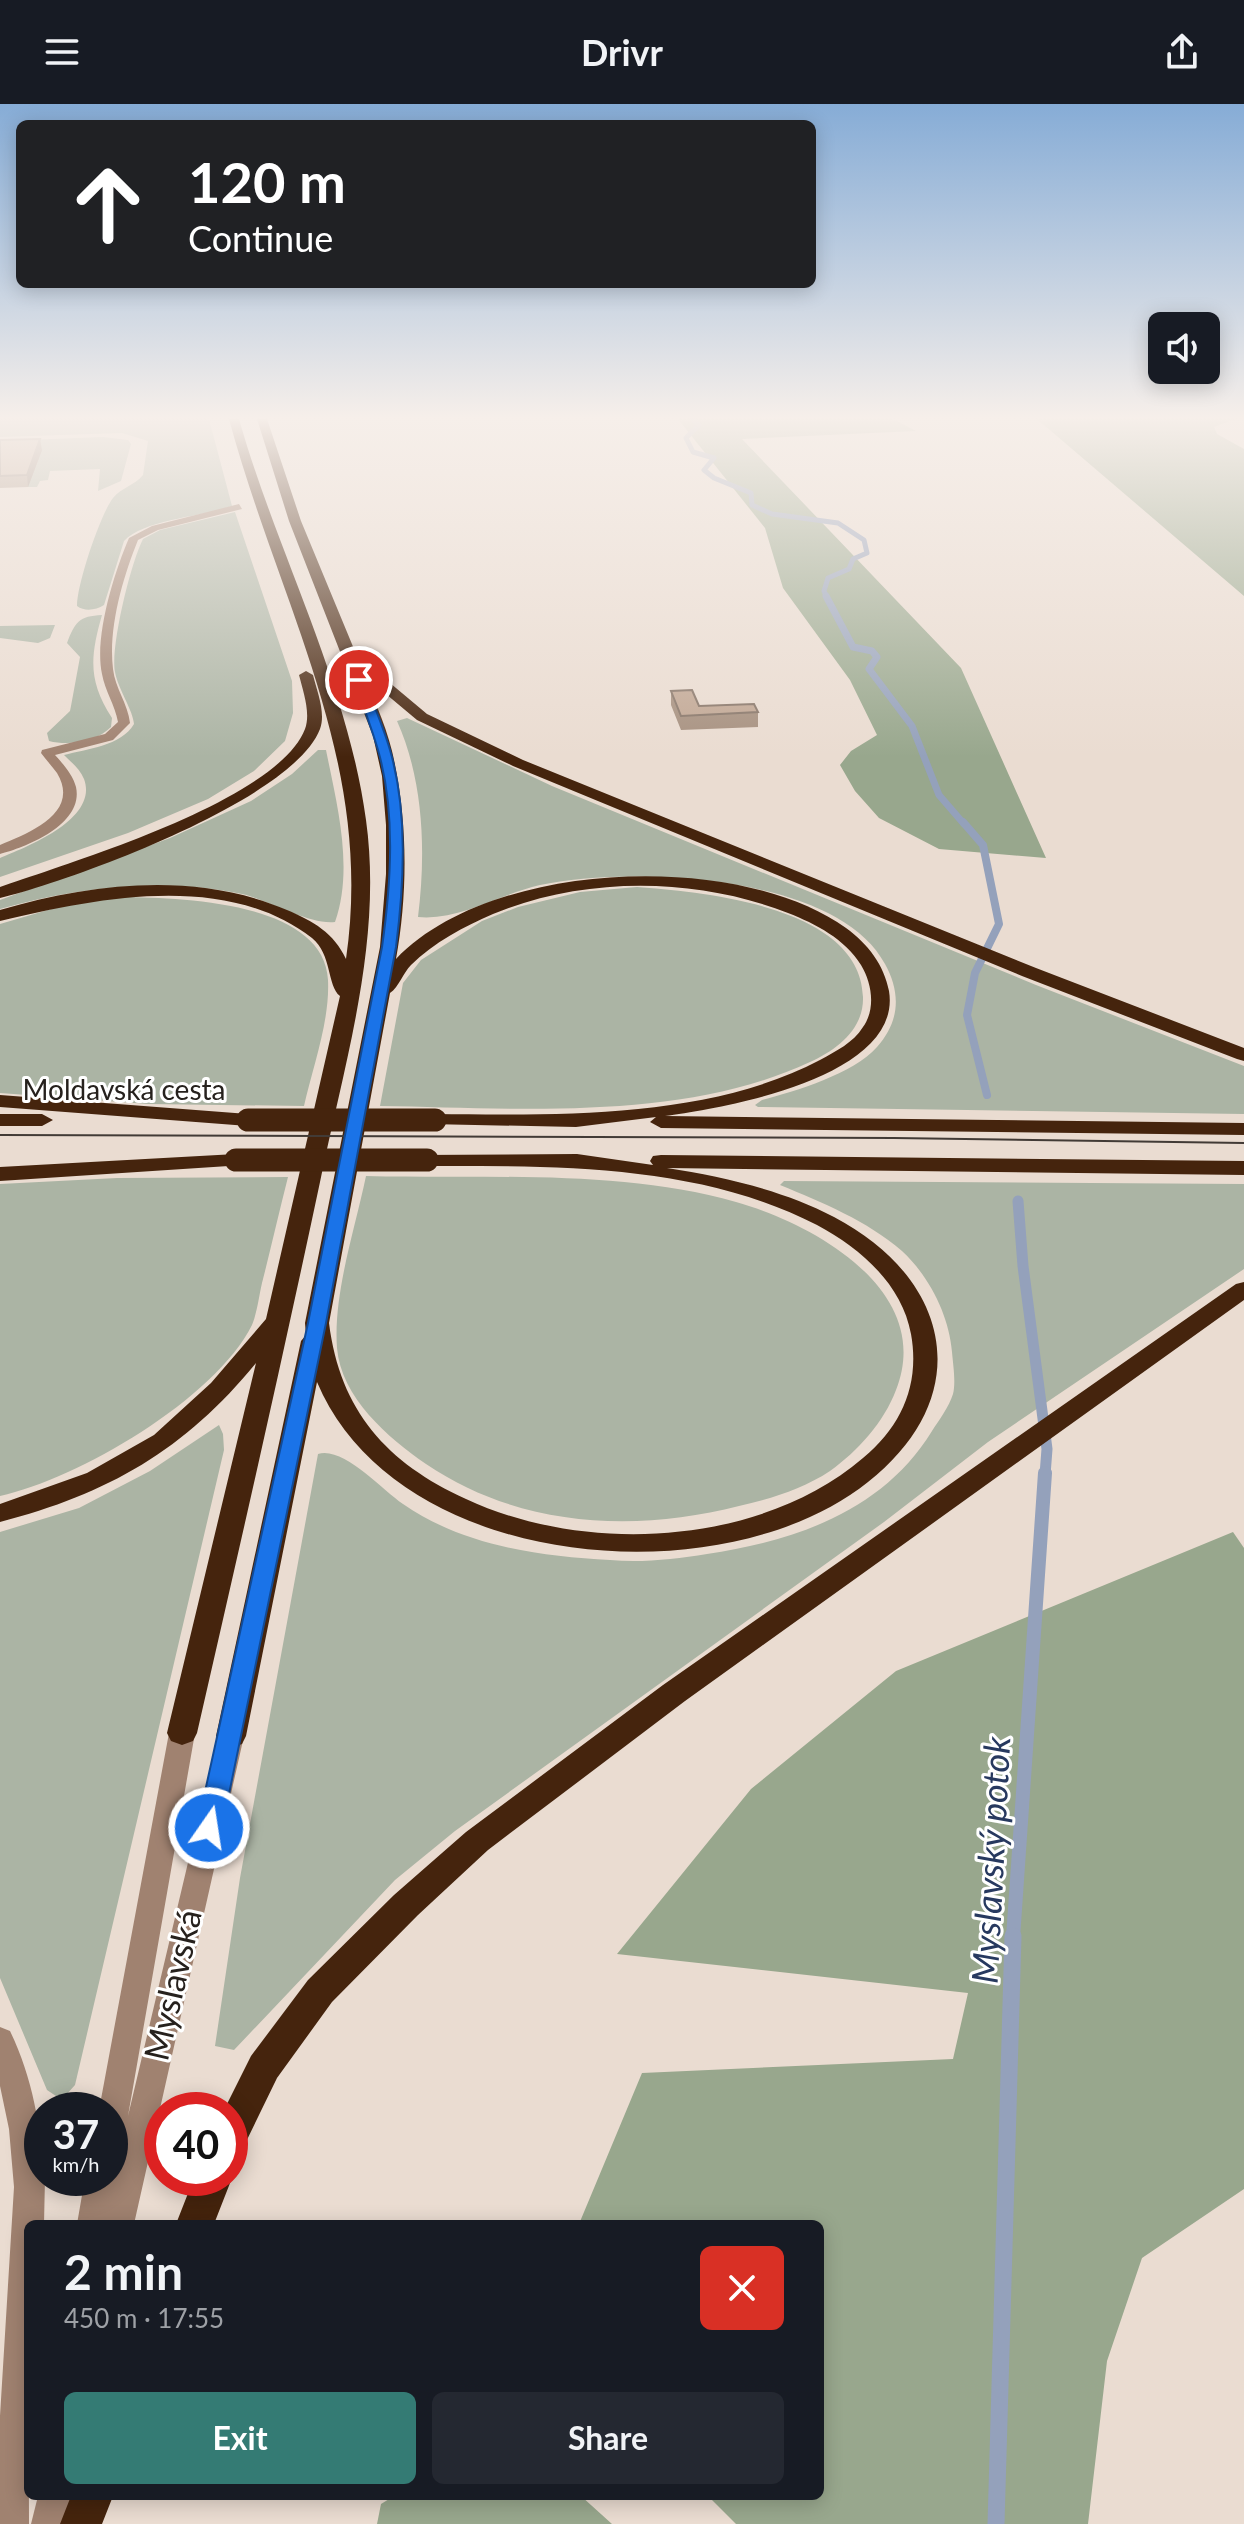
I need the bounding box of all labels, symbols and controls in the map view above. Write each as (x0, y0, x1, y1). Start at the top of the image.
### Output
icon: menu (40, 30, 84, 74)
text: Drivr (581, 30, 663, 74)
icon: share (1160, 30, 1204, 74)
text: 120 m (188, 148, 346, 215)
icon: ahead (56, 152, 160, 256)
text: Continue (188, 216, 333, 260)
map controls (1148, 312, 1220, 384)
button: sound (1148, 312, 1220, 384)
pin (325, 646, 393, 714)
icon: arrive (337, 658, 381, 702)
street label: Moldavská cesta (23, 1072, 225, 1106)
water label: Myslavský potok (962, 1734, 1018, 1985)
position arrow (167, 1786, 251, 1870)
street label: Myslavská (134, 1905, 209, 2064)
speed limit sign: 40 (144, 2092, 248, 2196)
text: 37 (53, 2110, 99, 2158)
text: km/h (53, 2152, 99, 2176)
text: 2 min (64, 2243, 183, 2300)
button: close (700, 2246, 784, 2330)
text: 450 m · 17:55 (64, 2302, 224, 2334)
button: Exit (64, 2392, 416, 2484)
button: Share (432, 2392, 784, 2484)

